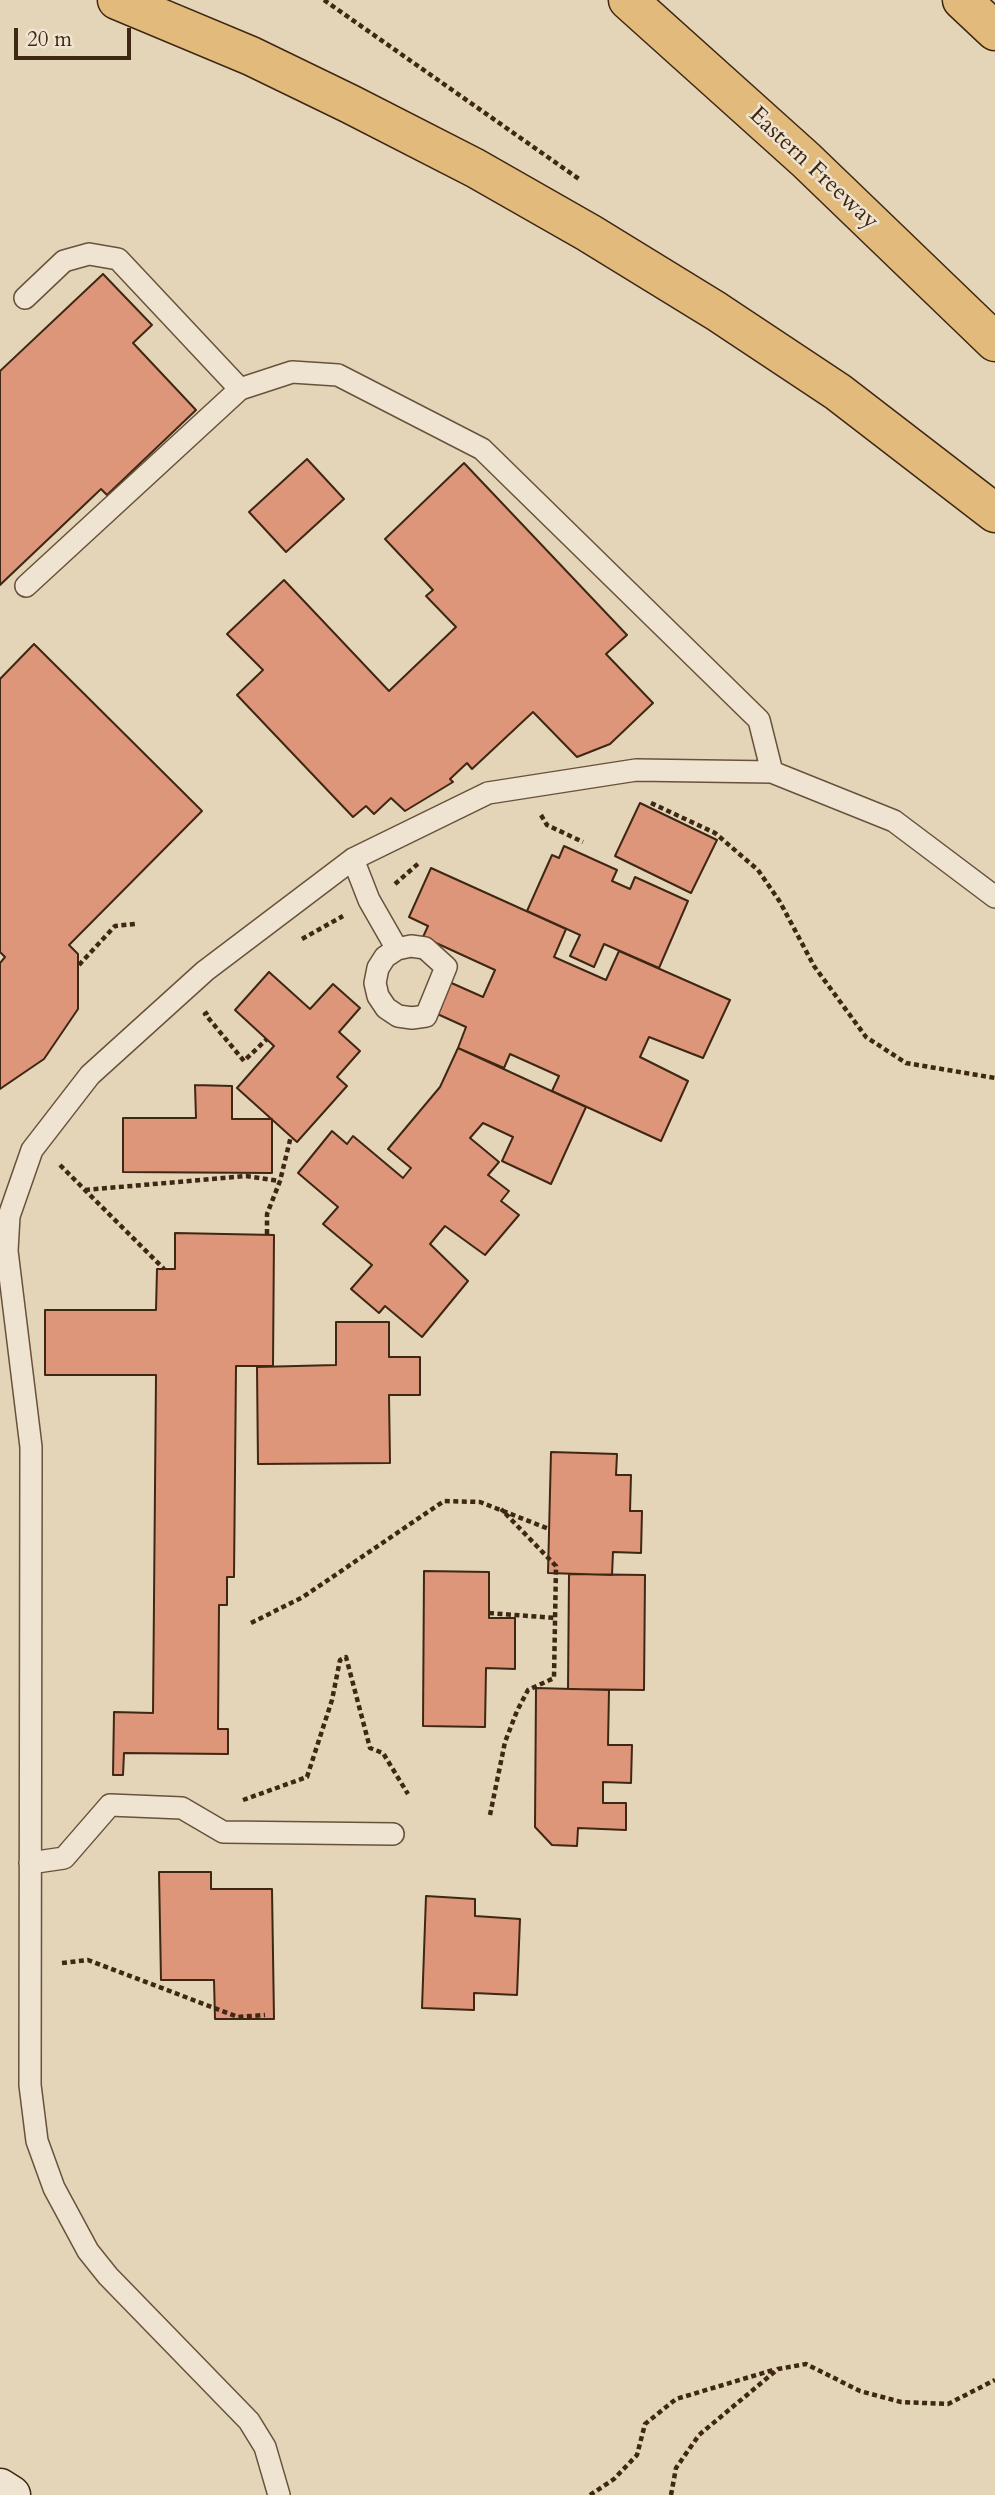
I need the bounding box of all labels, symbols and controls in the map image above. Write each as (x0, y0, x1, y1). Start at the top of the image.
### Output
scale bar (18, 14, 135, 58)
text: 20 m (27, 25, 72, 54)
street label: Eastern Freeway (742, 102, 884, 236)

